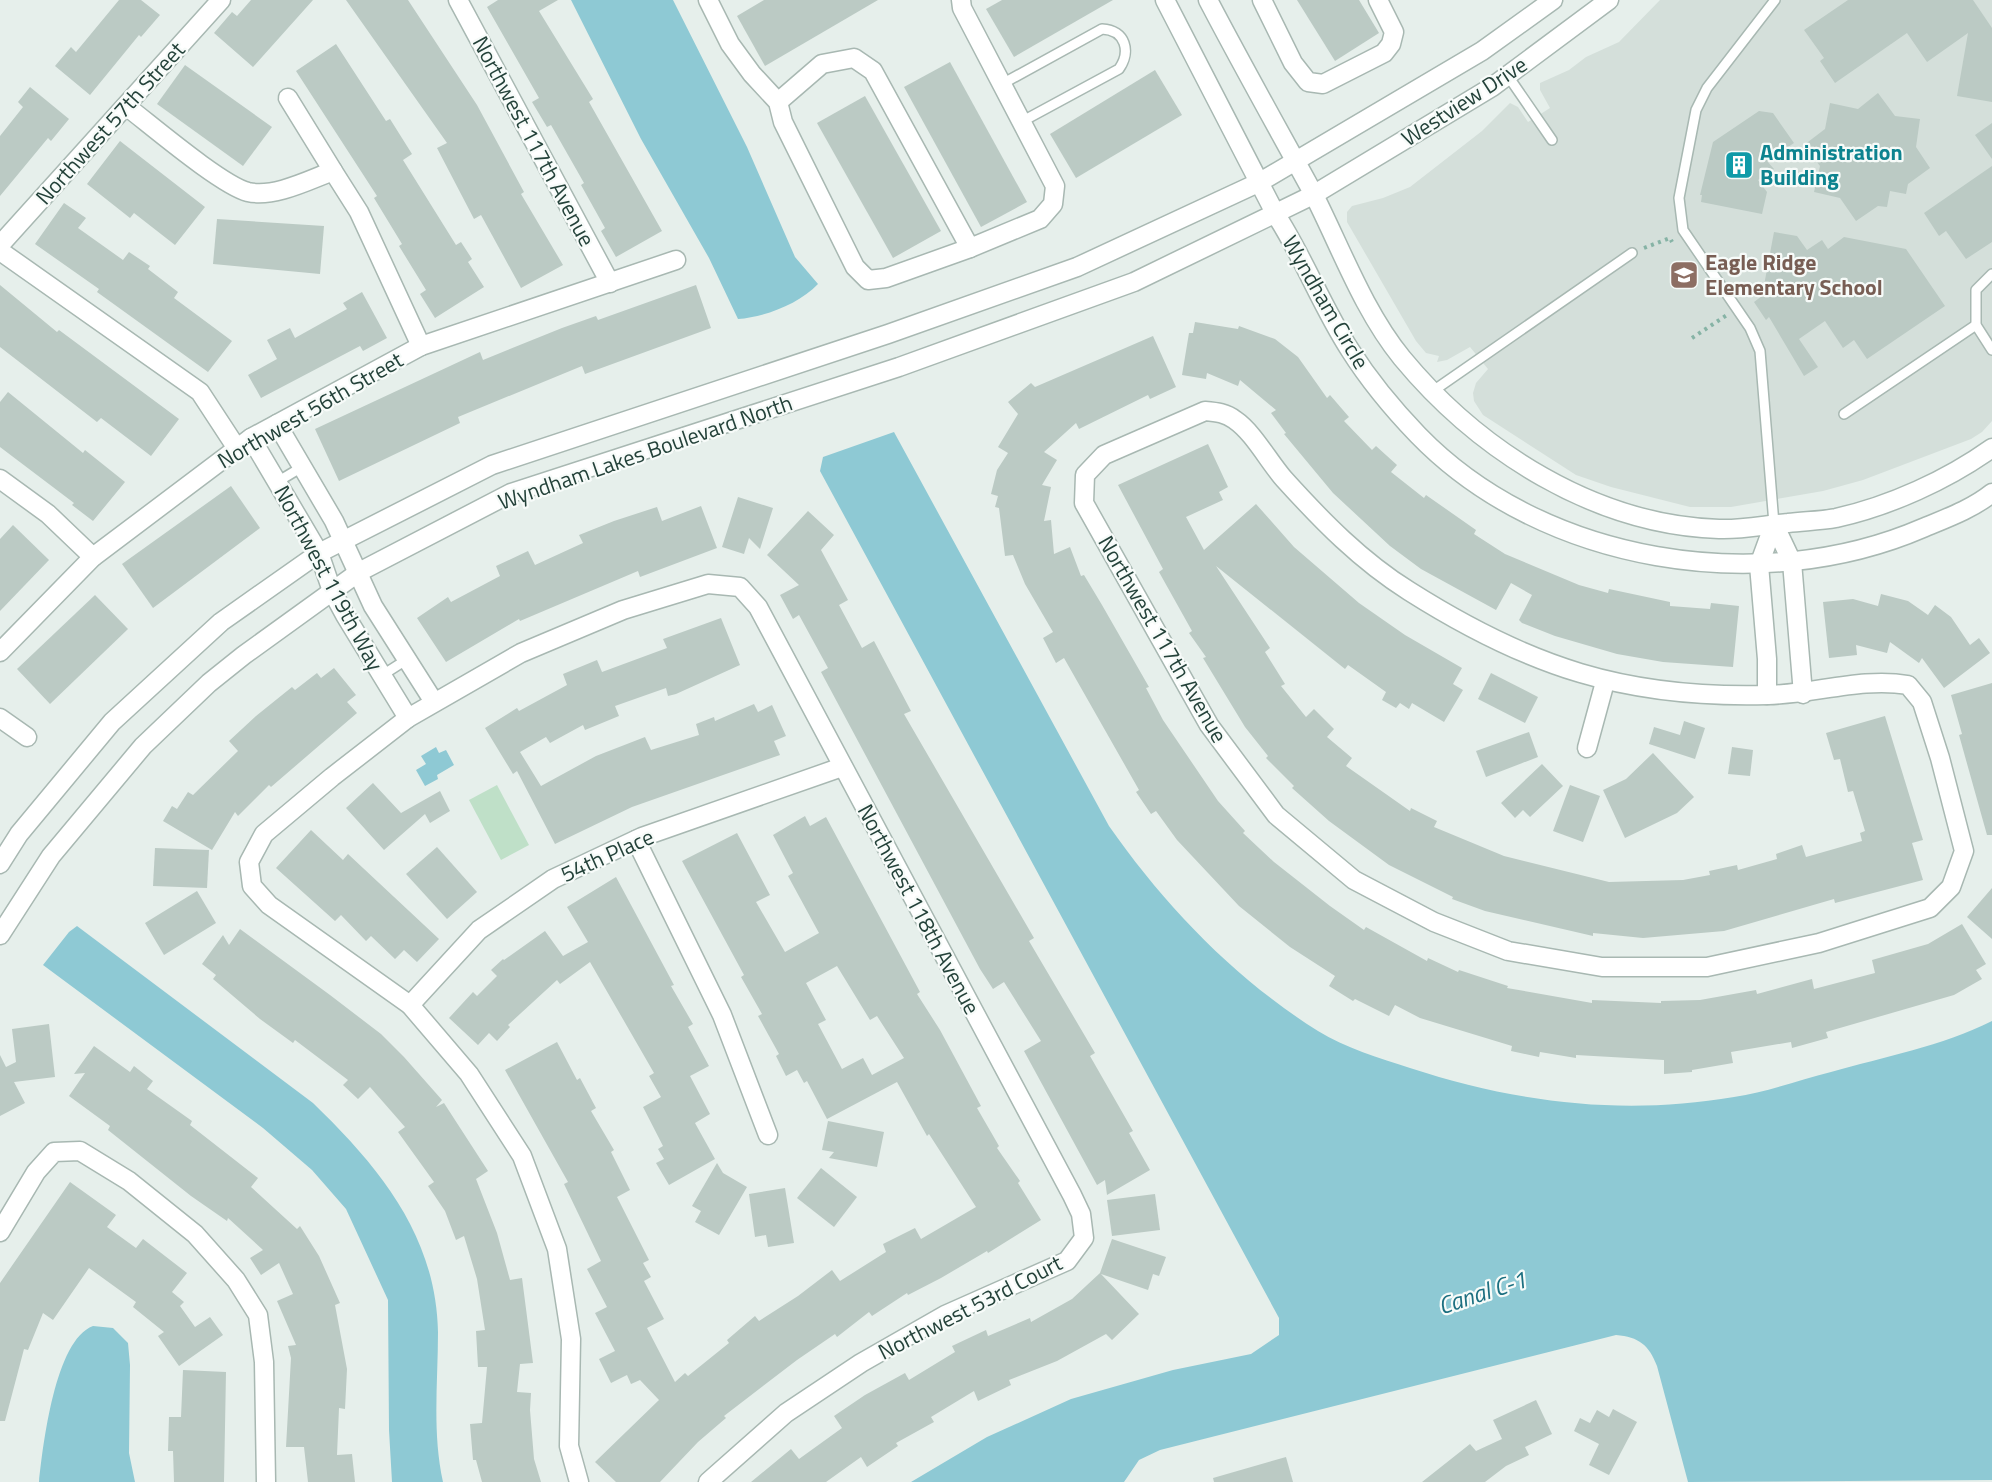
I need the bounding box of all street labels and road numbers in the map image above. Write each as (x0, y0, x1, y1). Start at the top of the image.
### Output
street label: Northwest 117th Avenue (464, 30, 604, 252)
street label: Northwest 57th Street (27, 34, 193, 212)
street label: Westview Drive (1394, 47, 1534, 155)
street label: Wyndham Circle (1274, 229, 1378, 375)
street label: Northwest 56th Street (211, 343, 410, 477)
street label: Wyndham Lakes Boulevard North (493, 386, 797, 518)
street label: Northwest 119th Way (266, 479, 393, 677)
street label: Northwest 117th Avenue (1090, 529, 1236, 749)
street label: Northwest 118th Avenue (849, 798, 989, 1020)
street label: 54th Place (555, 819, 659, 891)
street label: Northwest 53rd Court (872, 1246, 1068, 1368)

